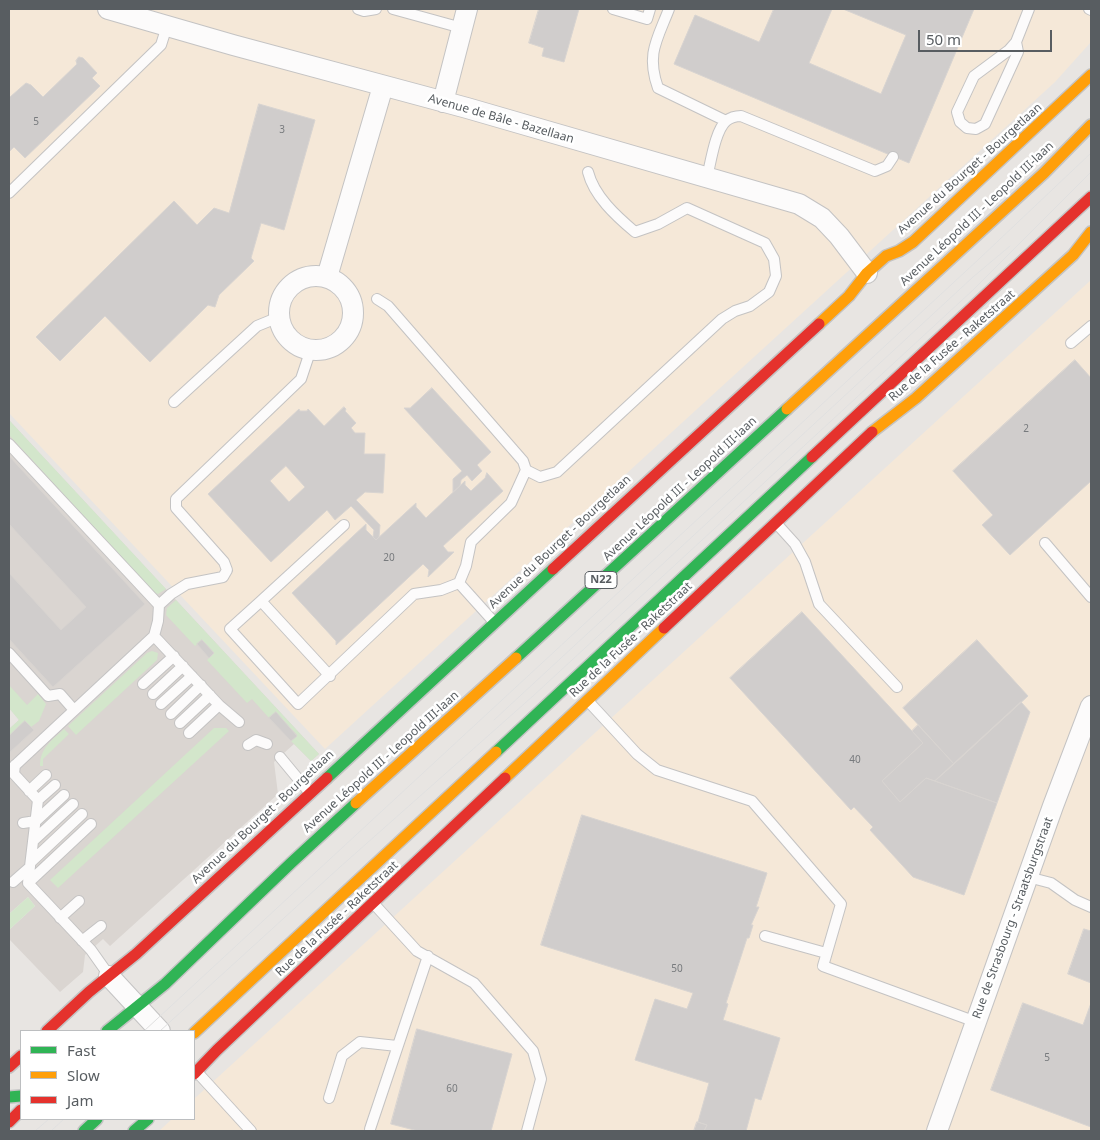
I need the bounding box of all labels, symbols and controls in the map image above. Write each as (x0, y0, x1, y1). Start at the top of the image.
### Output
scale bar (920, 20, 1054, 52)
text: 50 m (926, 29, 961, 49)
street label: Avenue de Bâle - Bazellaan (426, 91, 576, 147)
street label: Avenue du Bourget - Bourgetlaan (895, 100, 1045, 238)
house number: 5 (33, 116, 39, 128)
house number: 3 (279, 124, 285, 136)
street label: Avenue Léopold III - Leopold III-laan (897, 139, 1057, 289)
street label: Rue de la Fusée - Raketstraat (886, 287, 1018, 405)
street label: Avenue Léopold III - Leopold III-laan (600, 414, 760, 564)
house number: 2 (1023, 423, 1029, 435)
street label: Avenue du Bourget - Bourgetlaan (486, 472, 634, 612)
house number: 20 (383, 552, 395, 564)
road number: N22 (585, 572, 617, 588)
street label: Rue de la Fusée - Raketstraat (567, 579, 695, 701)
street label: Avenue Léopold III - Leopold III-laan (300, 688, 462, 836)
street label: Avenue du Bourget - Bourgetlaan (189, 747, 337, 887)
house number: 40 (849, 754, 861, 766)
street label: Rue de Strasbourg - Straatsburgstraat (970, 815, 1056, 1021)
street label: Rue de la Fusée - Raketstraat (273, 858, 401, 980)
house number: 50 (671, 963, 683, 975)
legend (20, 1030, 195, 1120)
text: Fast (67, 1040, 96, 1060)
house number: 5 (1044, 1052, 1050, 1064)
text: Slow (67, 1065, 100, 1085)
house number: 60 (446, 1083, 458, 1095)
text: Jam (67, 1090, 94, 1110)

